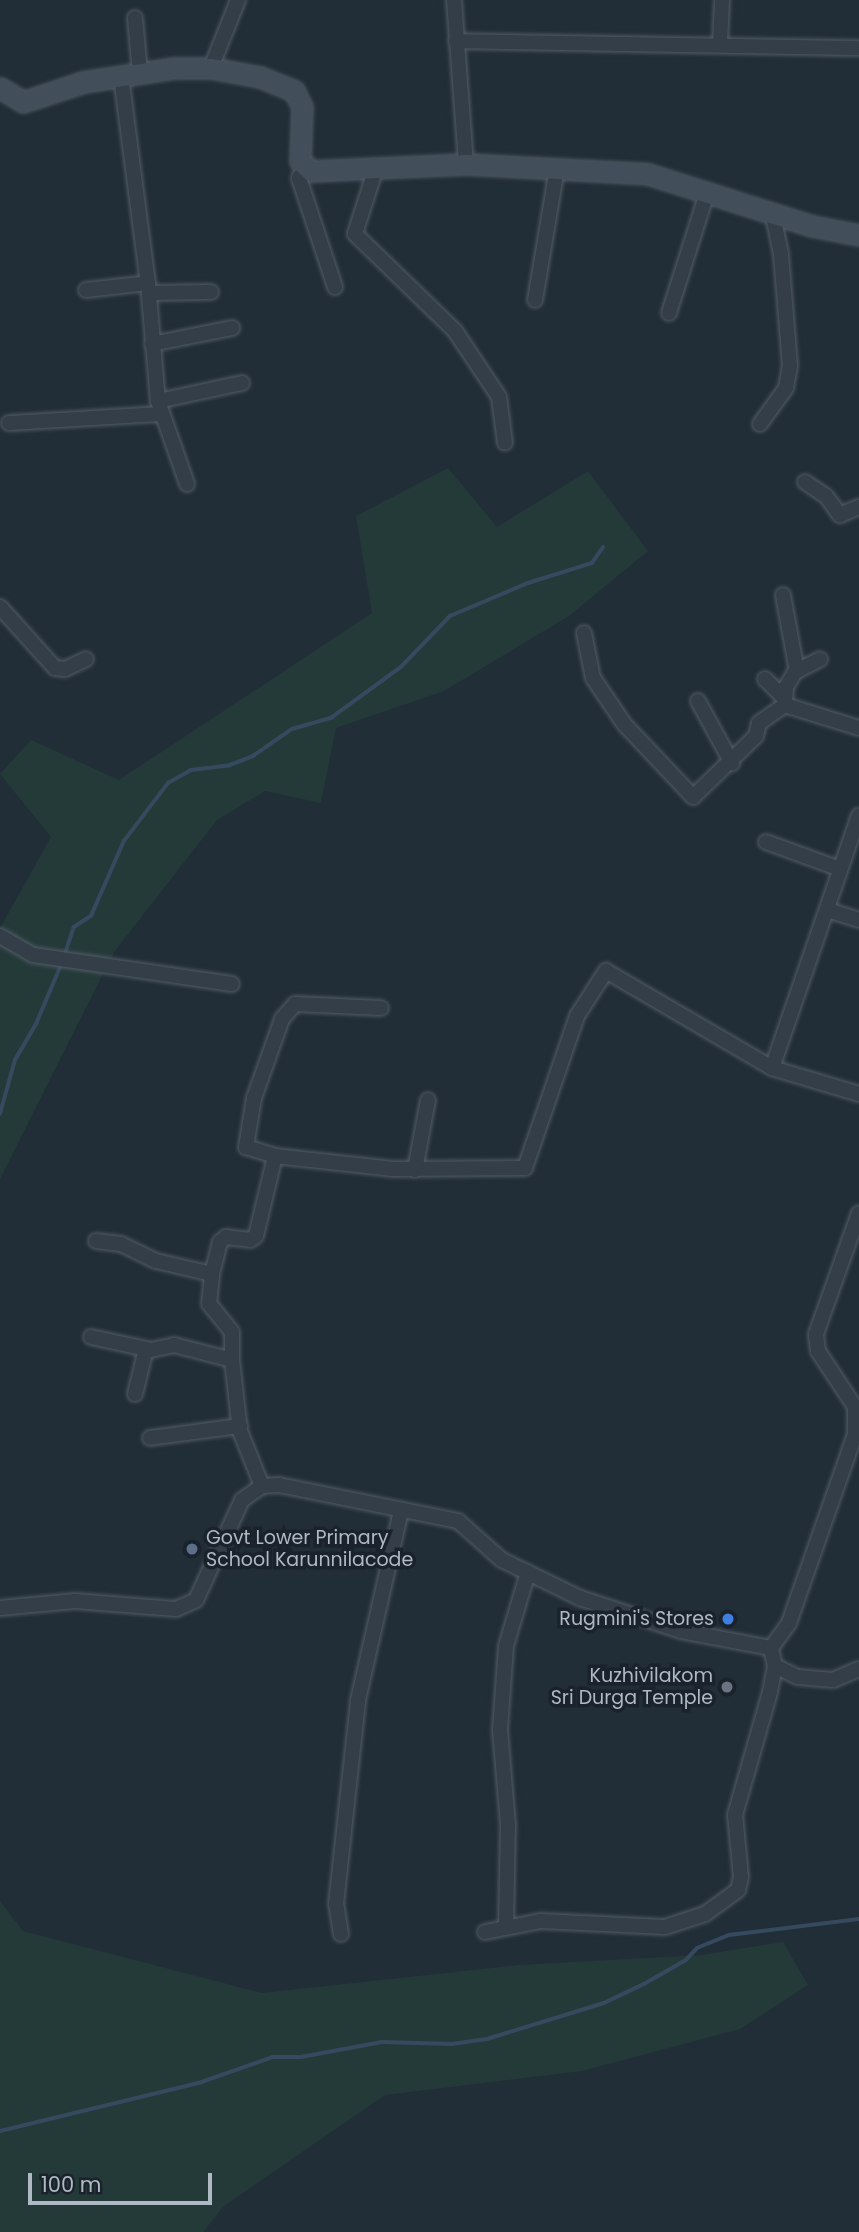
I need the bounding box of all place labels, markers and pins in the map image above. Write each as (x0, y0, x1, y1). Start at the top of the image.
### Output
place label: Govt Lower Primary School Karunnilacode (206, 1527, 413, 1571)
marker: Govt Lower Primary School Karunnilacode (184, 1541, 200, 1557)
place label: Rugmini's Stores (559, 1608, 714, 1630)
marker: Rugmini's Stores (720, 1611, 736, 1627)
place label: Kuzhivilakom Sri Durga Temple (551, 1665, 713, 1709)
marker: Kuzhivilakom Sri Durga Temple (719, 1679, 735, 1695)

